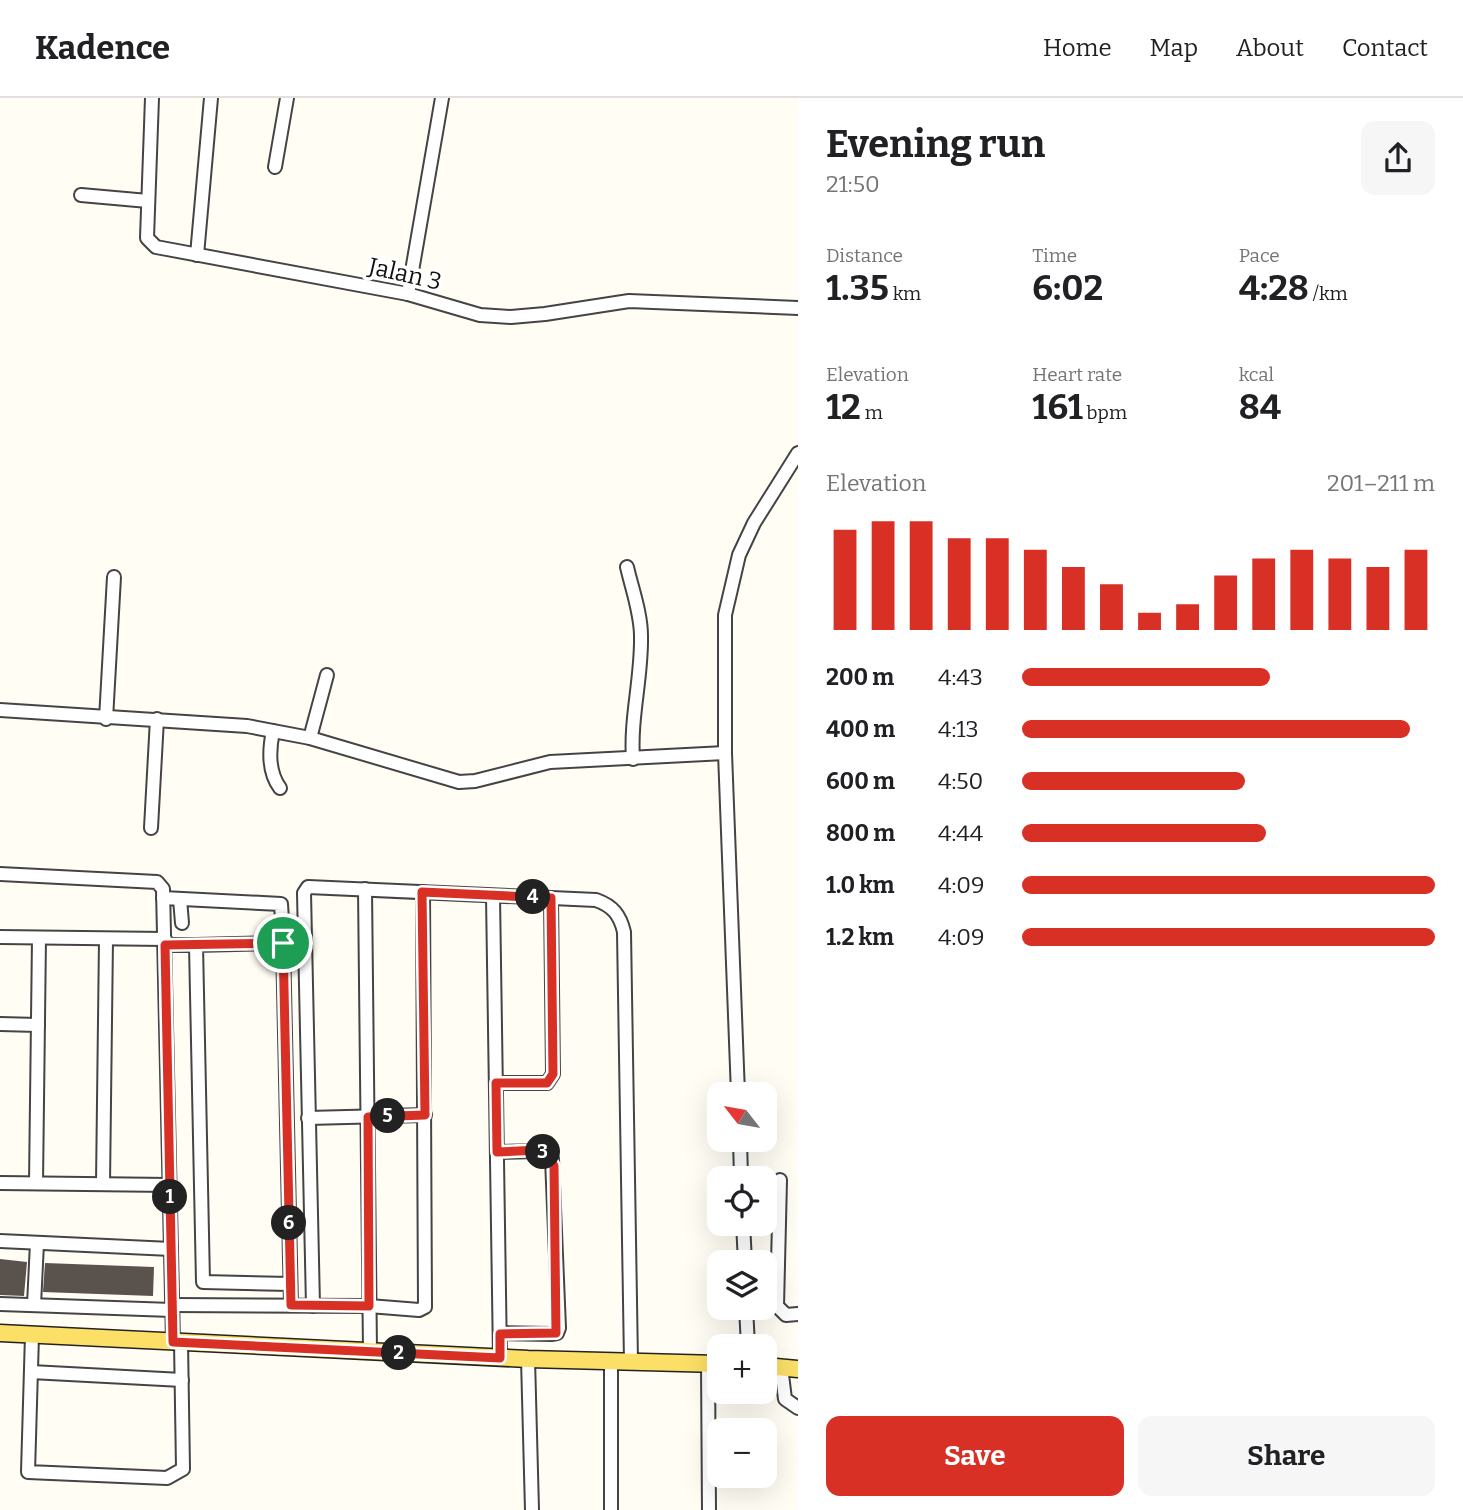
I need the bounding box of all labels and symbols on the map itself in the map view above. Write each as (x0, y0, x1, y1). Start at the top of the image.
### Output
street label: Jalan 3 (365, 252, 444, 296)
pin: 4 (516, 880, 550, 914)
pin (253, 913, 313, 973)
north arrow (707, 1082, 777, 1152)
pin: 5 (370, 1098, 406, 1134)
pin: 3 (526, 1134, 560, 1170)
pin: 1 (152, 1180, 188, 1214)
pin: 6 (272, 1206, 306, 1240)
pin: 2 (382, 1336, 416, 1370)

